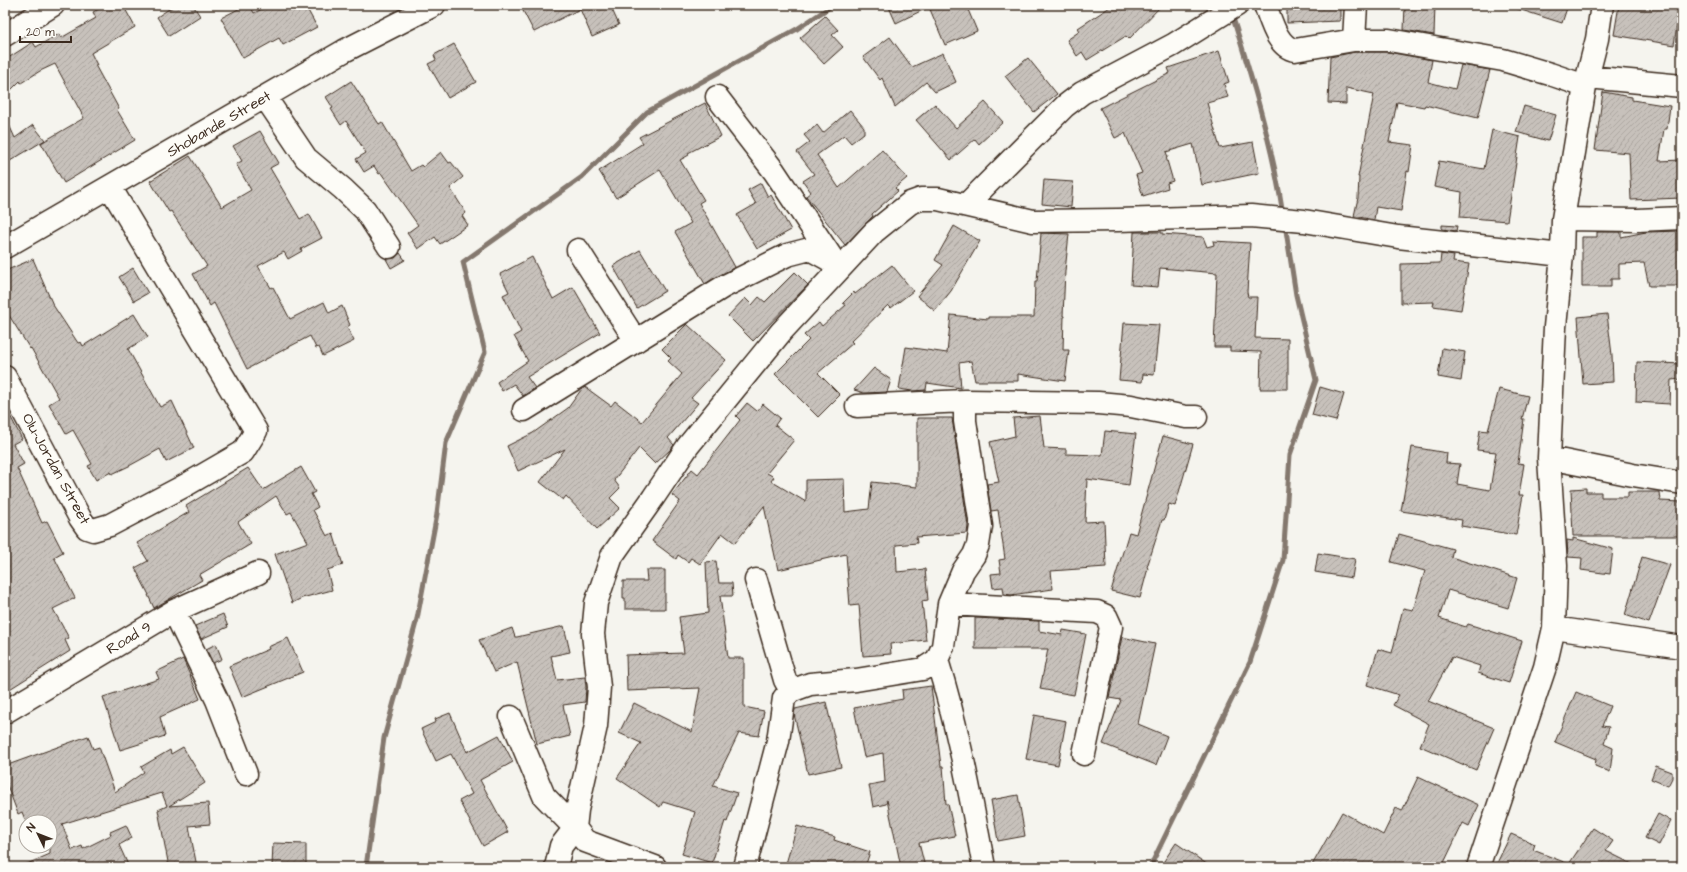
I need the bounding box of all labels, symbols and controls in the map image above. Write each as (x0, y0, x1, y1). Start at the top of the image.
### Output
scale bar (20, 18, 71, 44)
text: 20 m (26, 24, 55, 41)
street label: Shobande Street (163, 86, 275, 162)
street label: Olu-Jordan Street (17, 409, 95, 529)
street label: Road 9 (103, 616, 155, 660)
north arrow (18, 814, 58, 854)
text: N (23, 820, 39, 835)

